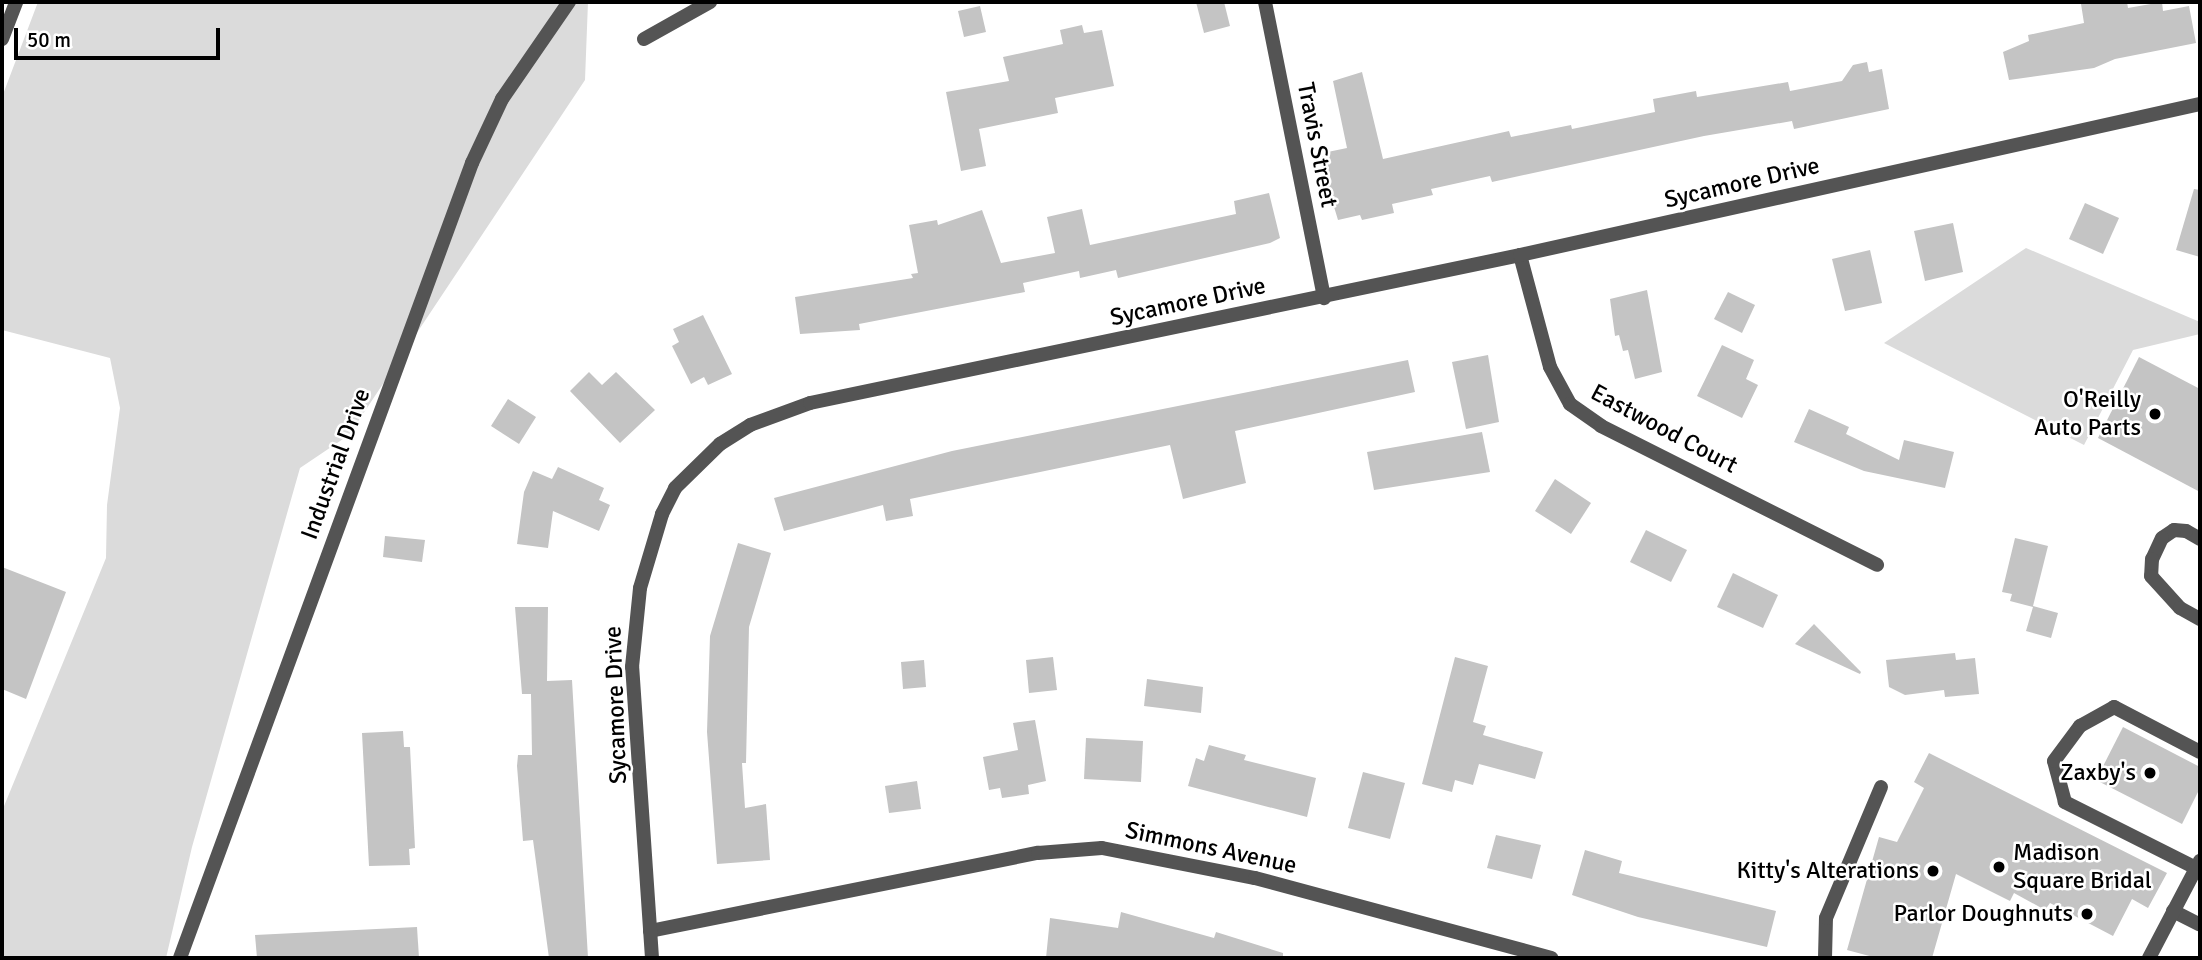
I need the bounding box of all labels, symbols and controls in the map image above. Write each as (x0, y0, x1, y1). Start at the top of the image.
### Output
scale bar (18, 14, 224, 58)
text: 50 m (27, 27, 71, 53)
street label: Travis Street (1291, 80, 1343, 210)
street label: Sycamore Drive (1662, 151, 1822, 215)
street label: Sycamore Drive (1108, 271, 1268, 333)
street label: Eastwood Court (1586, 378, 1742, 480)
street label: Industrial Drive (295, 384, 377, 544)
place label: O'Reilly Auto Parts (2034, 386, 2141, 442)
marker: O'Reilly Auto Parts (2147, 406, 2163, 422)
street label: Sycamore Drive (599, 625, 633, 785)
place label: Zaxby's (2060, 759, 2136, 787)
marker: Zaxby's (2142, 765, 2158, 781)
street label: Simmons Avenue (1123, 816, 1299, 880)
place label: Madison Square Bridal (2013, 839, 2152, 895)
place label: Kitty's Alterations (1736, 857, 1919, 885)
marker: Madison Square Bridal (1991, 859, 2007, 875)
marker: Kitty's Alterations (1925, 863, 1941, 879)
place label: Parlor Doughnuts (1893, 900, 2073, 928)
marker: Parlor Doughnuts (2079, 906, 2095, 922)

